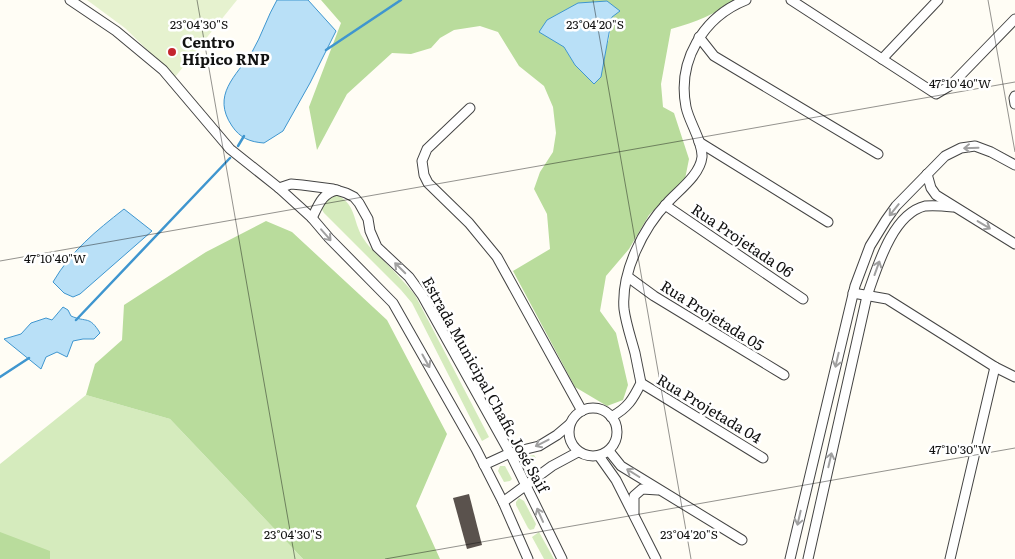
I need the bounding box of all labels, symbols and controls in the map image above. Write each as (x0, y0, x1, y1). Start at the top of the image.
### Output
text: 23°04'30"S (170, 15, 228, 33)
text: 23°04'20"S (566, 15, 624, 33)
place label: Centro Hípico RNP (182, 30, 270, 70)
marker: Centro Hípico RNP (166, 46, 178, 58)
text: 47°10'40"W (929, 74, 991, 92)
one-way arrow (963, 143, 979, 153)
street label: Rua Projetada 06 (687, 197, 798, 282)
one-way arrow (888, 203, 899, 216)
one-way arrow (976, 221, 990, 231)
one-way arrow (320, 228, 332, 241)
text: 47°10'40"W (24, 249, 86, 267)
one-way arrow (873, 261, 882, 277)
one-way arrow (394, 262, 406, 274)
street label: Estrada Municipal Chafic José Saif (417, 272, 556, 498)
street label: Rua Projetada 05 (657, 274, 769, 356)
one-way arrow (832, 352, 841, 368)
one-way arrow (421, 353, 431, 368)
street label: Rua Projetada 04 (653, 367, 767, 448)
one-way arrow (535, 438, 550, 448)
text: 47°10'30"W (929, 440, 991, 458)
one-way arrow (826, 453, 836, 469)
one-way arrow (626, 467, 640, 477)
one-way arrow (535, 508, 545, 523)
one-way arrow (794, 510, 803, 526)
text: 23°04'30"S (264, 525, 322, 543)
text: 23°04'20"S (660, 525, 718, 543)

